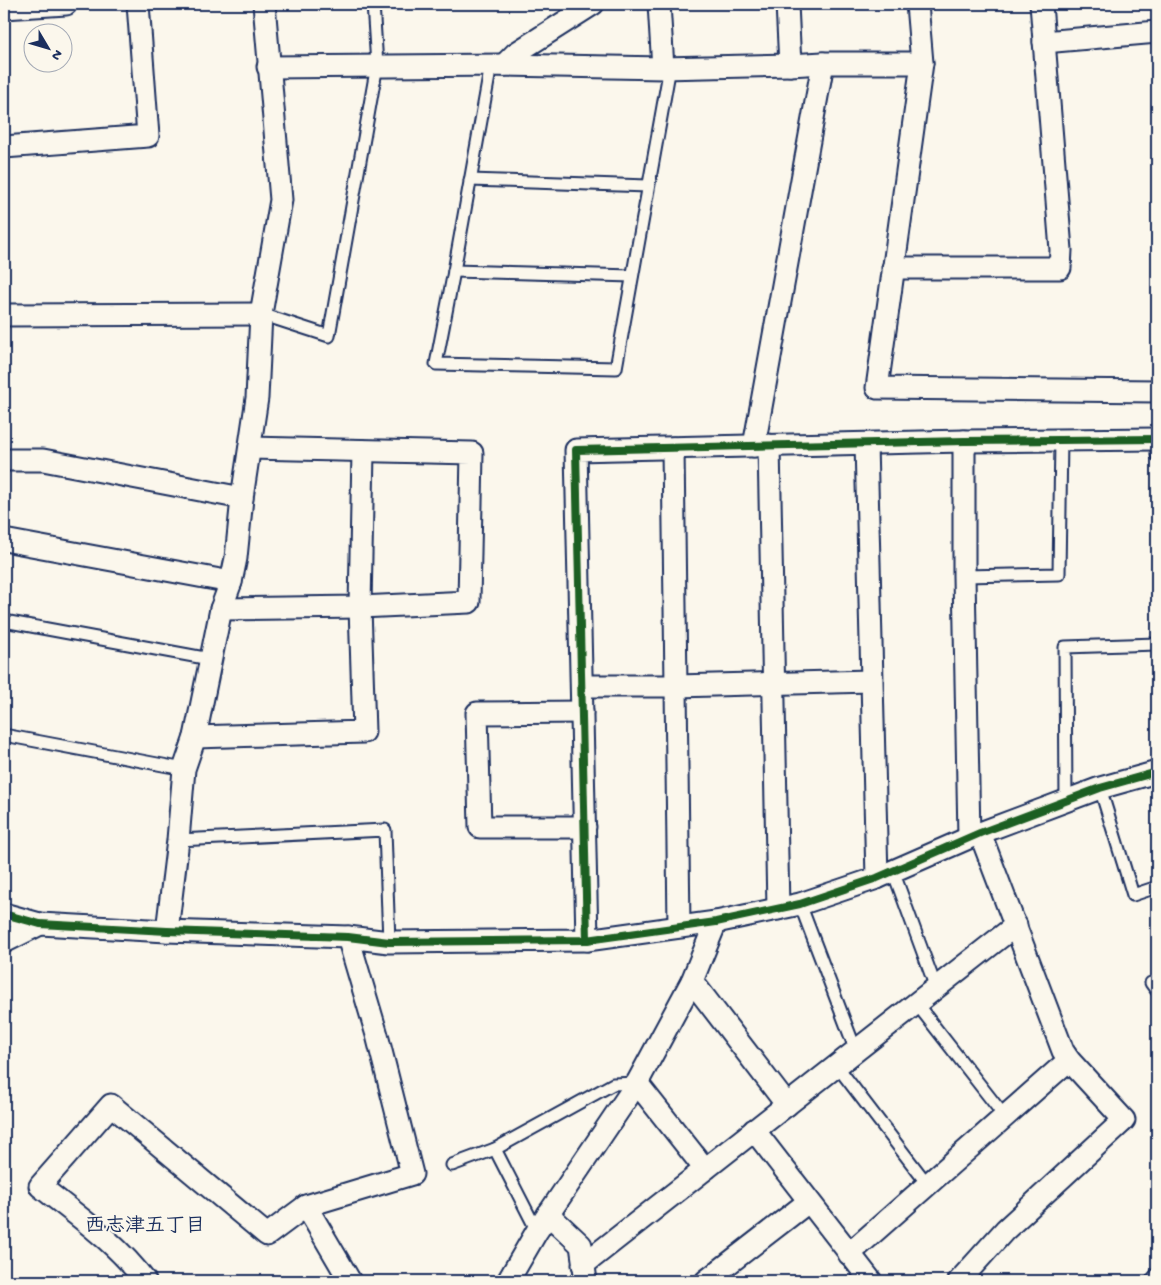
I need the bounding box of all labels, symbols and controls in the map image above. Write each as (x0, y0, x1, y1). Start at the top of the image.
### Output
north arrow (22, 22, 72, 72)
text: N (47, 46, 66, 63)
district label: 西志津五丁目 (85, 1214, 205, 1239)

